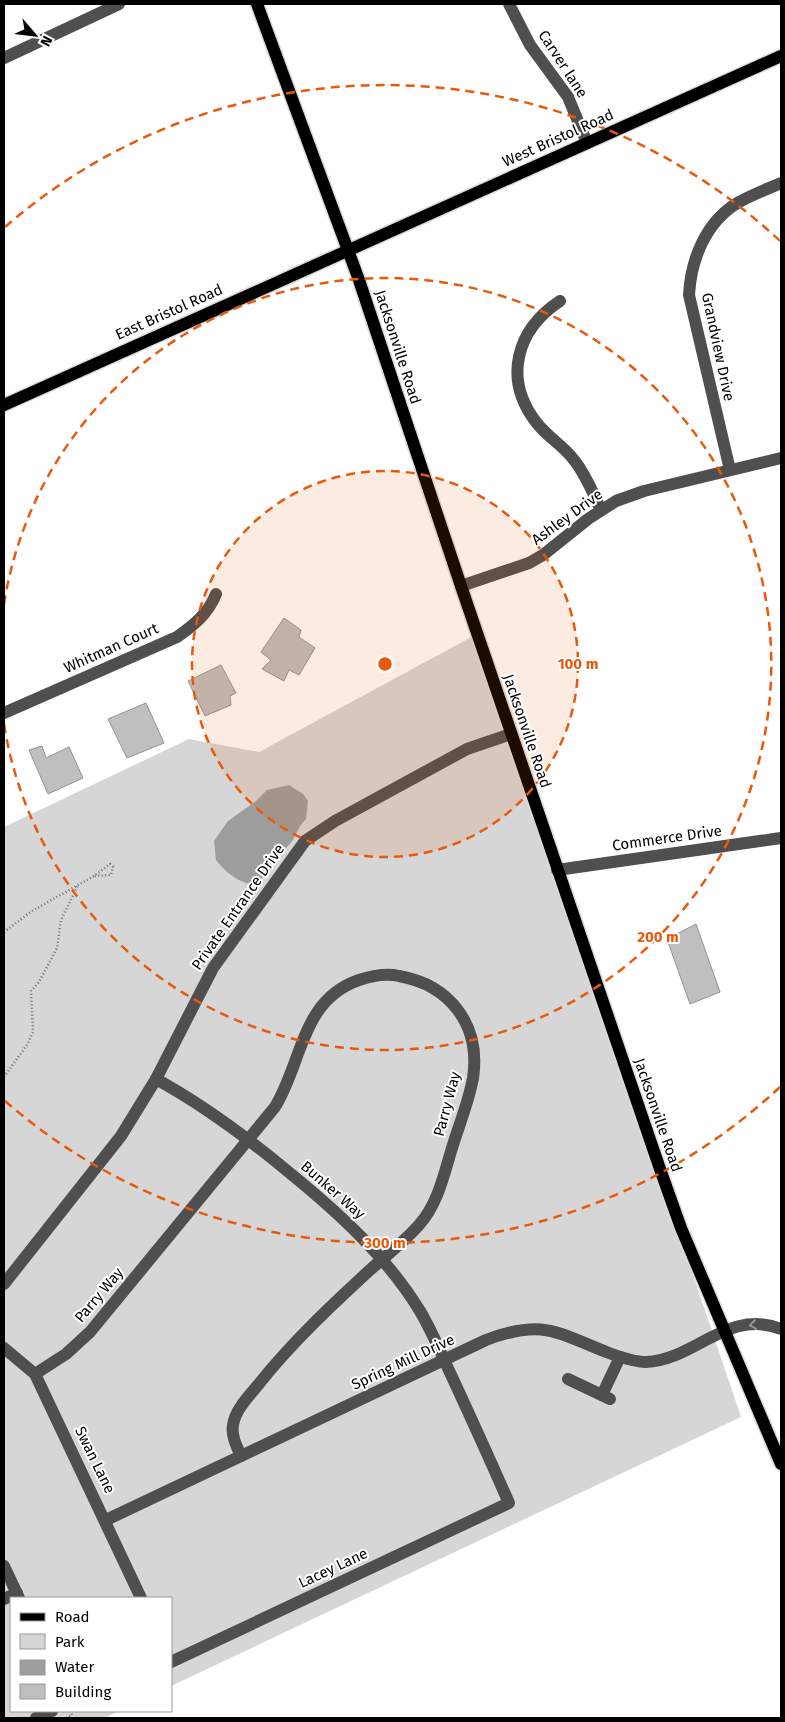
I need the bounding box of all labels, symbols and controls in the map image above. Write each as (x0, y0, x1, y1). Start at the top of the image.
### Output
north arrow (10, 10, 60, 60)
street label: Carver lane (535, 27, 591, 101)
text: N (36, 33, 56, 49)
street label: West Bristol Road (500, 105, 616, 171)
street label: East Bristol Road (113, 280, 225, 344)
street label: Jacksonville Road (371, 288, 425, 406)
street label: Grandview Drive (698, 291, 738, 403)
street label: Ashley Drive (528, 485, 606, 549)
street label: Whitman Court (61, 619, 162, 677)
centre of rings (376, 655, 394, 673)
text: 100 m (558, 655, 598, 673)
street label: Jacksonville Road (499, 672, 555, 790)
street label: Commerce Drive (611, 821, 723, 855)
street label: Private Entrance Drive (188, 841, 288, 973)
text: 200 m (637, 928, 679, 946)
street label: Jacksonville Road (630, 1056, 686, 1174)
street label: Parry Way (430, 1069, 464, 1138)
street label: Bunker Way (297, 1157, 369, 1223)
text: 300 m (363, 1234, 406, 1252)
street label: Parry Way (71, 1263, 128, 1326)
one-way arrow (749, 1319, 757, 1330)
street label: Spring Mill Drive (349, 1330, 457, 1394)
street label: Swan Lane (71, 1424, 119, 1496)
street label: Lacey Lane (296, 1544, 370, 1592)
legend (10, 1597, 172, 1712)
text: Road (55, 1608, 90, 1626)
text: Park (55, 1633, 85, 1651)
text: Water (55, 1658, 94, 1676)
text: Building (55, 1683, 111, 1701)

